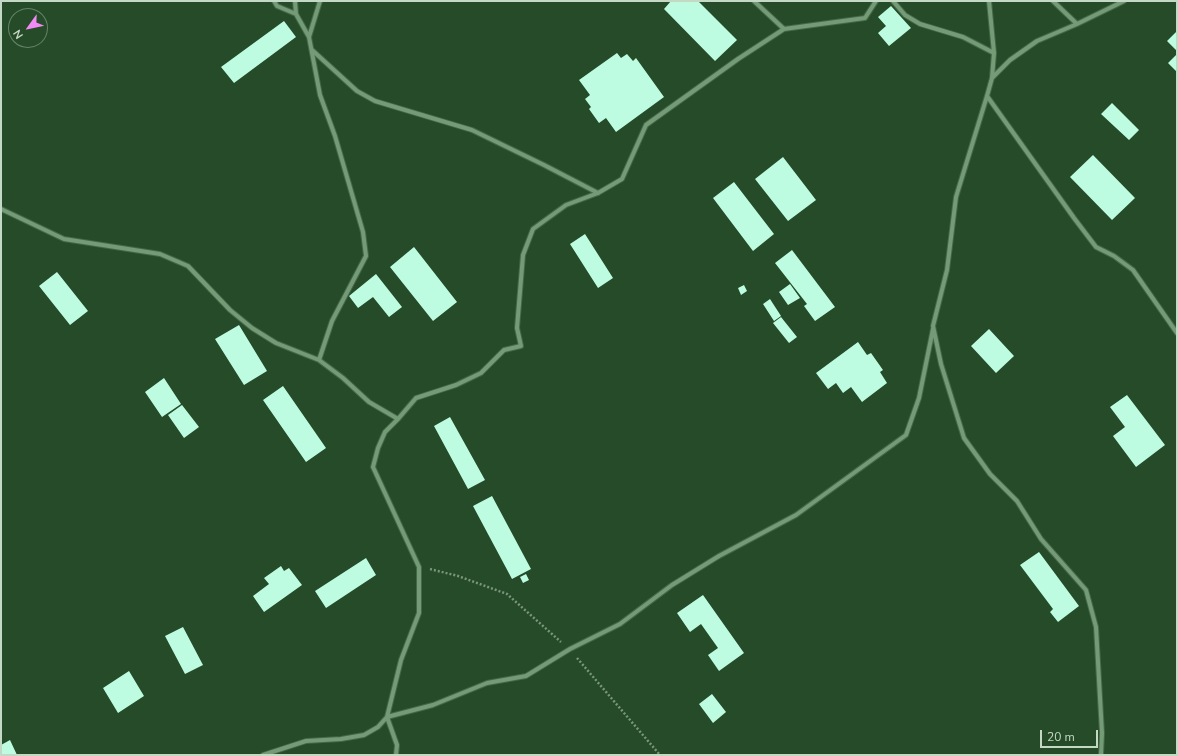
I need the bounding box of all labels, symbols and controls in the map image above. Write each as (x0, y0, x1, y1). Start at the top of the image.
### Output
north arrow (8, 8, 48, 48)
text: N (10, 27, 27, 42)
scale bar (1042, 722, 1100, 748)
text: 20 m (1047, 729, 1075, 745)

